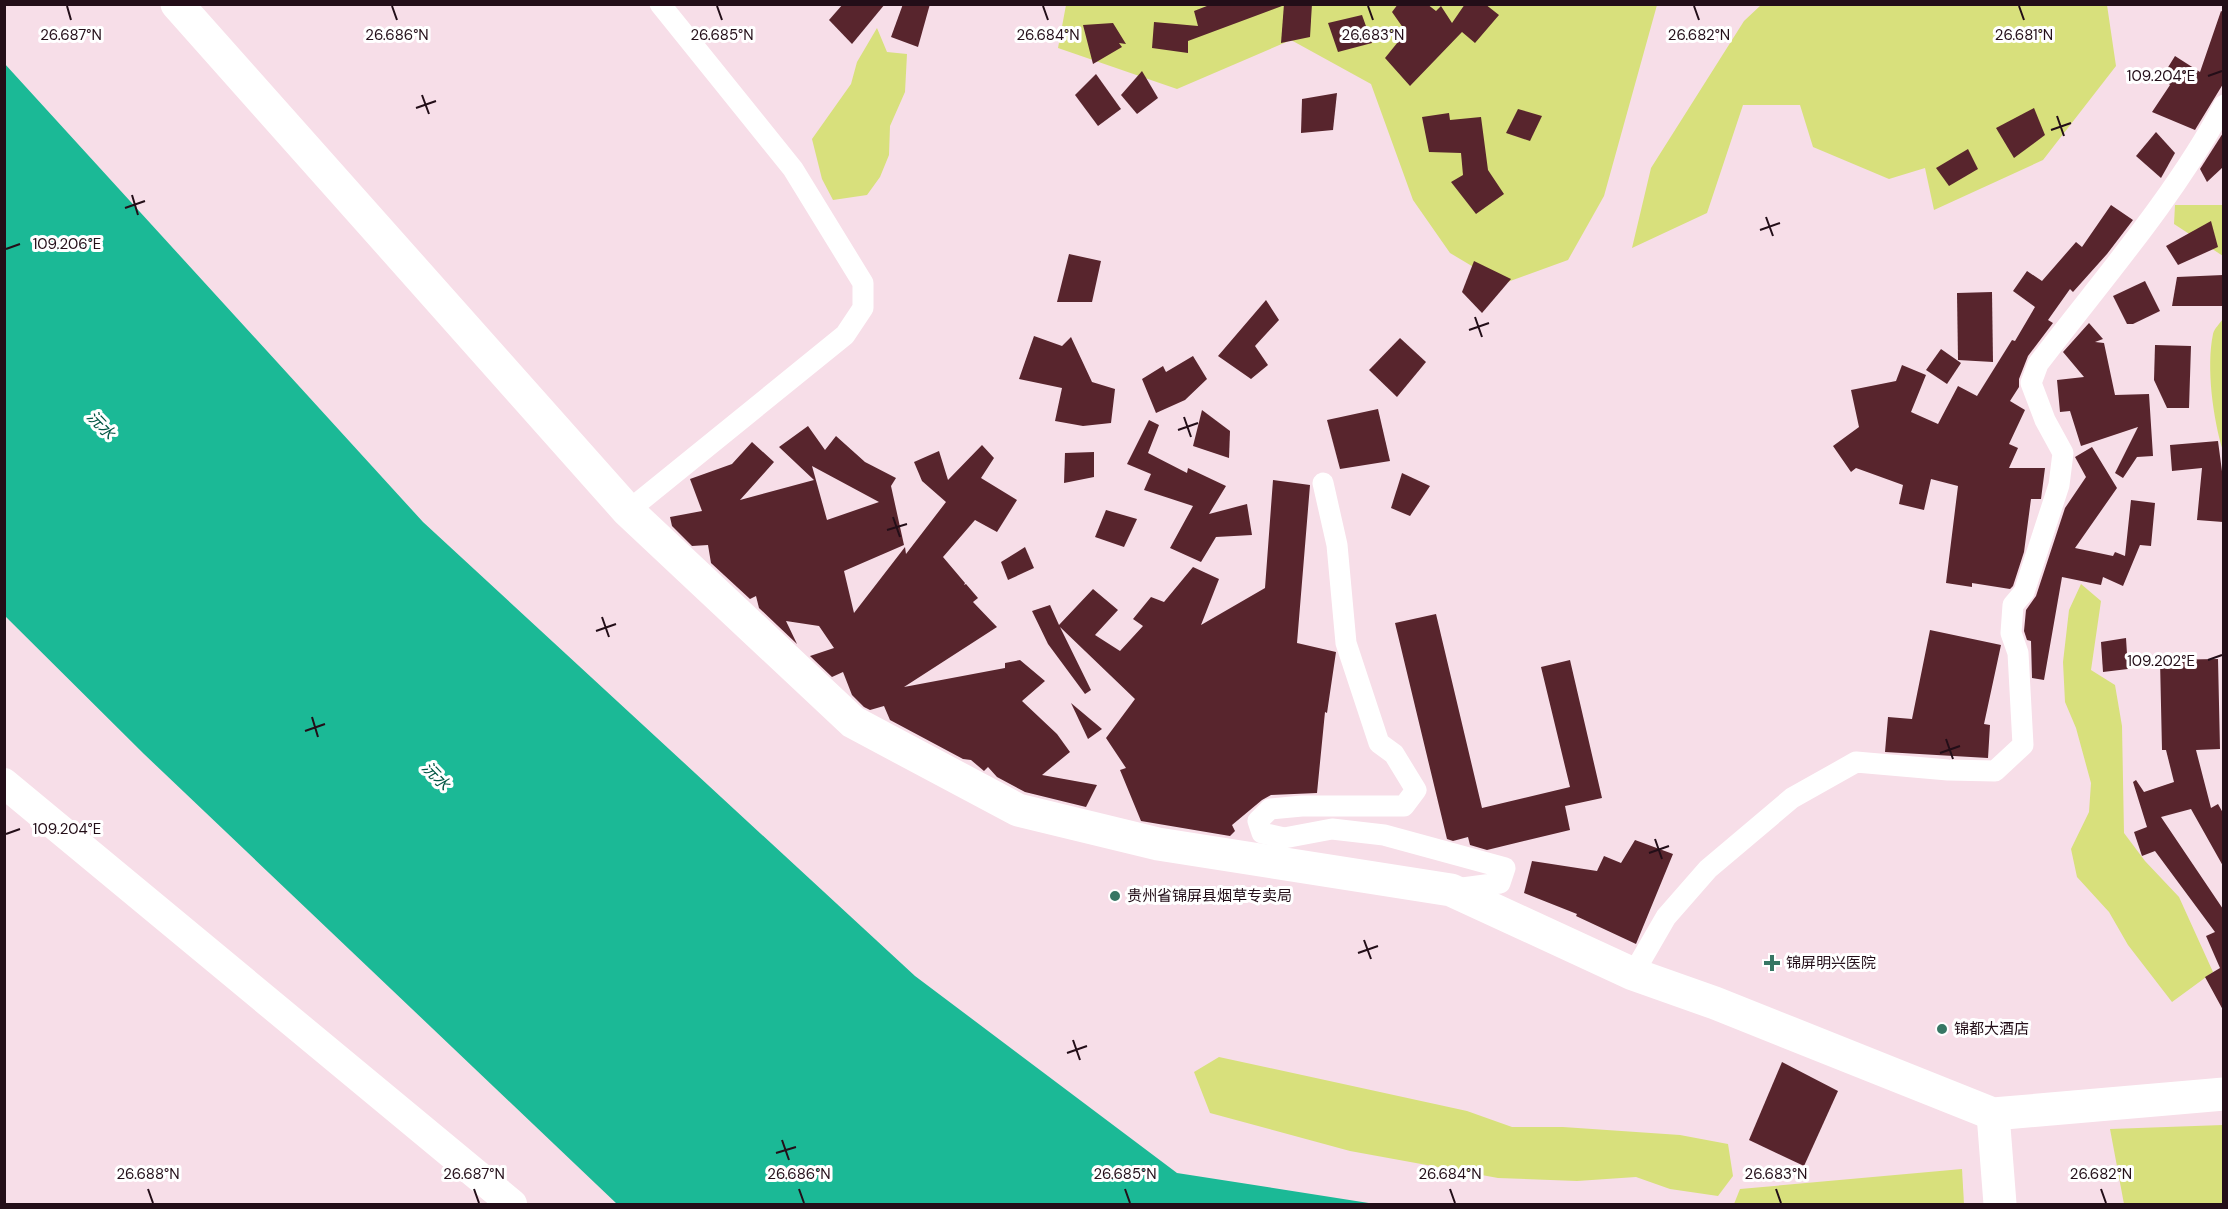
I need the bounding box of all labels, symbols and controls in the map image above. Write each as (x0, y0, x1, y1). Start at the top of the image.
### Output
text: 26.687°N (40, 25, 102, 45)
text: 26.686°N (365, 25, 429, 45)
text: 26.685°N (690, 25, 754, 45)
text: 26.684°N (1016, 25, 1080, 45)
text: 26.683°N (1342, 25, 1404, 45)
text: 26.682°N (1668, 25, 1730, 45)
text: 26.681°N (1995, 25, 2053, 45)
text: 109.204°E (2127, 66, 2195, 86)
text: 109.206°E (33, 234, 101, 254)
water label: 沅水 (82, 406, 120, 445)
text: 109.202°E (2127, 651, 2195, 671)
water label: 沅水 (417, 757, 455, 796)
text: 109.204°E (33, 819, 101, 839)
place label: 贵州省锦屏县烟草专卖局 (1127, 886, 1292, 906)
marker: 贵州省锦屏县烟草专卖局 (1108, 889, 1122, 903)
place label: 锦屏明兴医院 (1786, 953, 1876, 973)
marker: 锦屏明兴医院 (1763, 954, 1781, 972)
place label: 锦都大酒店 (1954, 1019, 2029, 1039)
marker: 锦都大酒店 (1935, 1022, 1949, 1036)
text: 26.688°N (116, 1164, 180, 1184)
text: 26.687°N (443, 1164, 505, 1184)
text: 26.686°N (767, 1164, 831, 1184)
text: 26.685°N (1093, 1164, 1157, 1184)
text: 26.684°N (1418, 1164, 1482, 1184)
text: 26.683°N (1745, 1164, 1807, 1184)
text: 26.682°N (2070, 1164, 2132, 1184)

